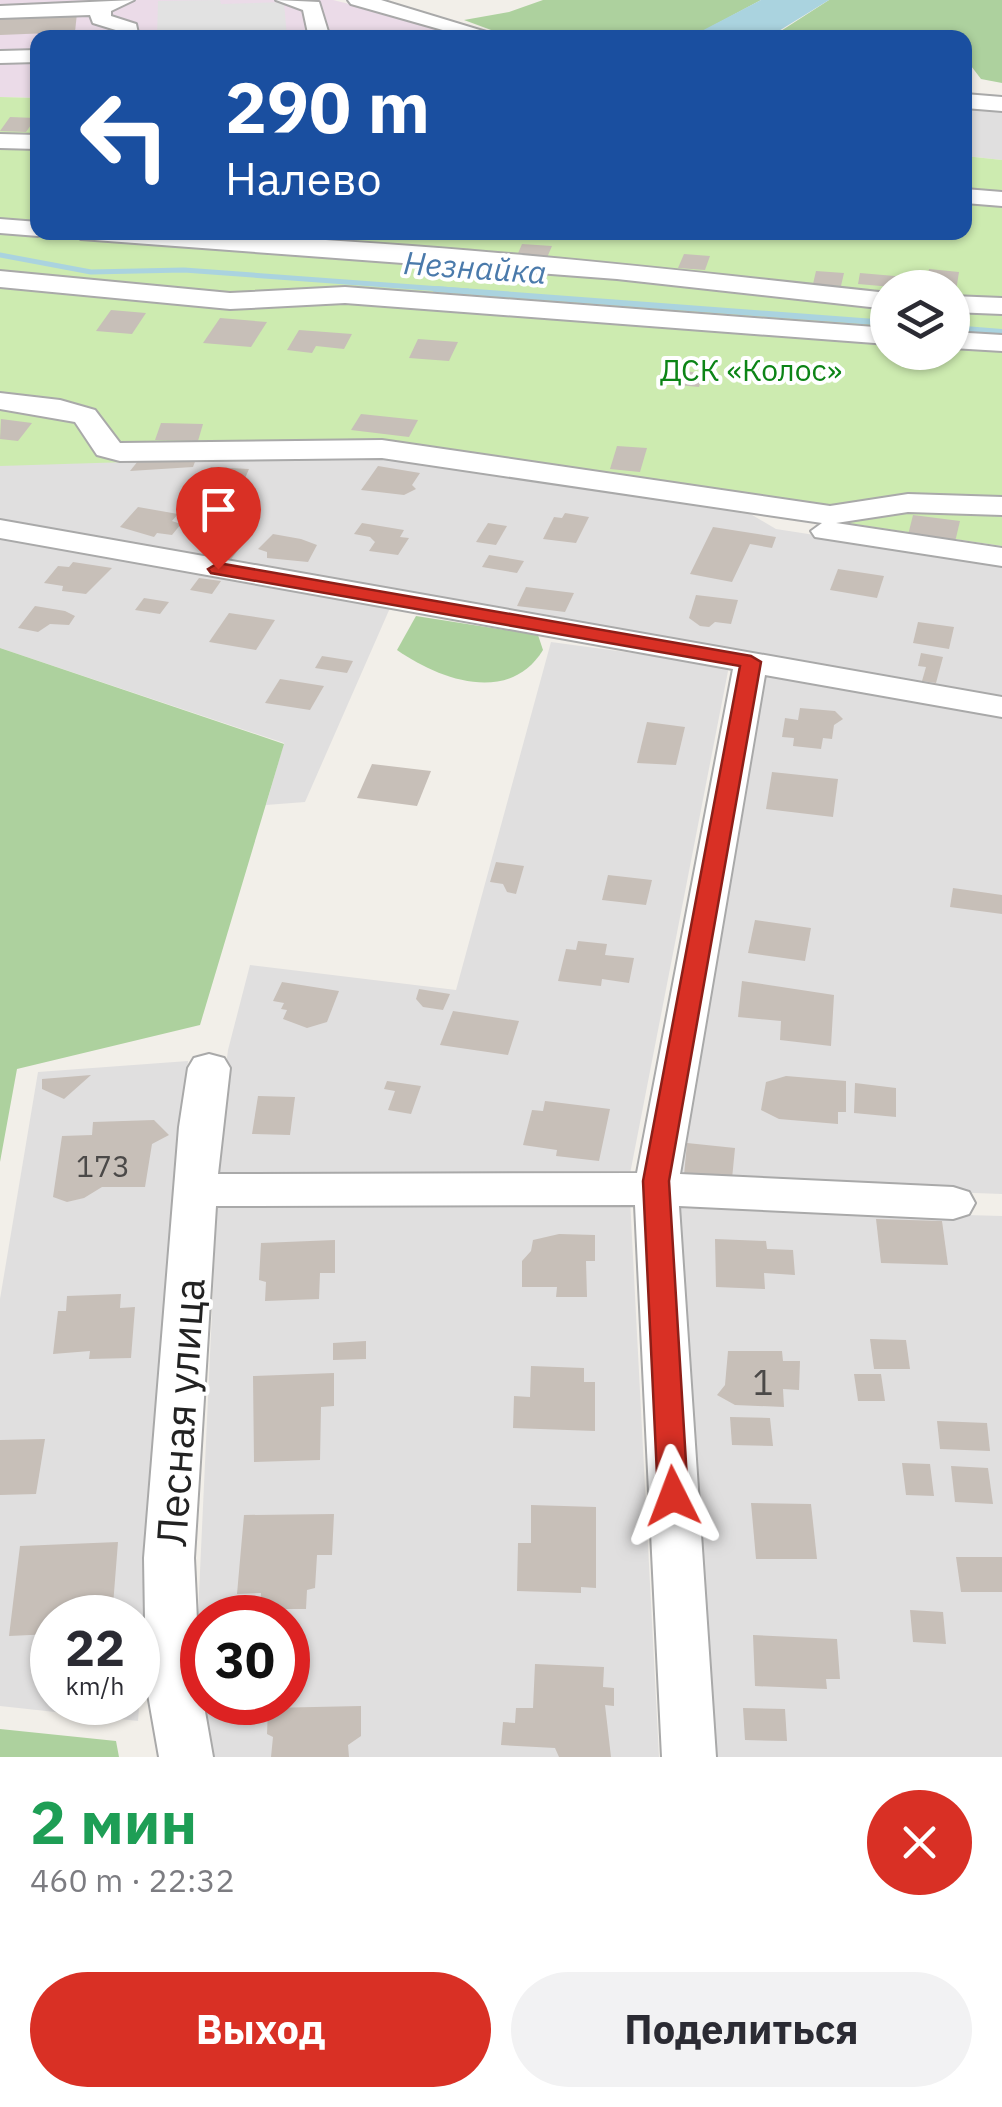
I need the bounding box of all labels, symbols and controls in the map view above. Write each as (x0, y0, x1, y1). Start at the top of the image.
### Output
text: 290 m (225, 61, 430, 152)
icon: left (60, 70, 190, 200)
text: Налево (225, 149, 382, 207)
water label: Незнайка (402, 241, 548, 293)
map controls (870, 270, 970, 370)
button: layers (870, 270, 970, 370)
park label: ДСК «Колос» (660, 350, 842, 389)
pin (176, 467, 261, 570)
icon: arrive (191, 482, 246, 537)
house number: 173 (76, 1146, 130, 1185)
street label: Лесная улица (143, 1276, 217, 1548)
house number: 1 (752, 1359, 774, 1405)
position arrow (621, 1444, 725, 1548)
speed limit sign: 30 (180, 1595, 310, 1725)
text: 22 (65, 1615, 125, 1680)
text: km/h (66, 1669, 124, 1702)
text: 2 мин (30, 1782, 197, 1861)
button: close (867, 1790, 972, 1895)
text: 460 m · 22:32 (30, 1859, 235, 1901)
button: Выход (30, 1972, 491, 2087)
button: Поделиться (511, 1972, 972, 2087)

